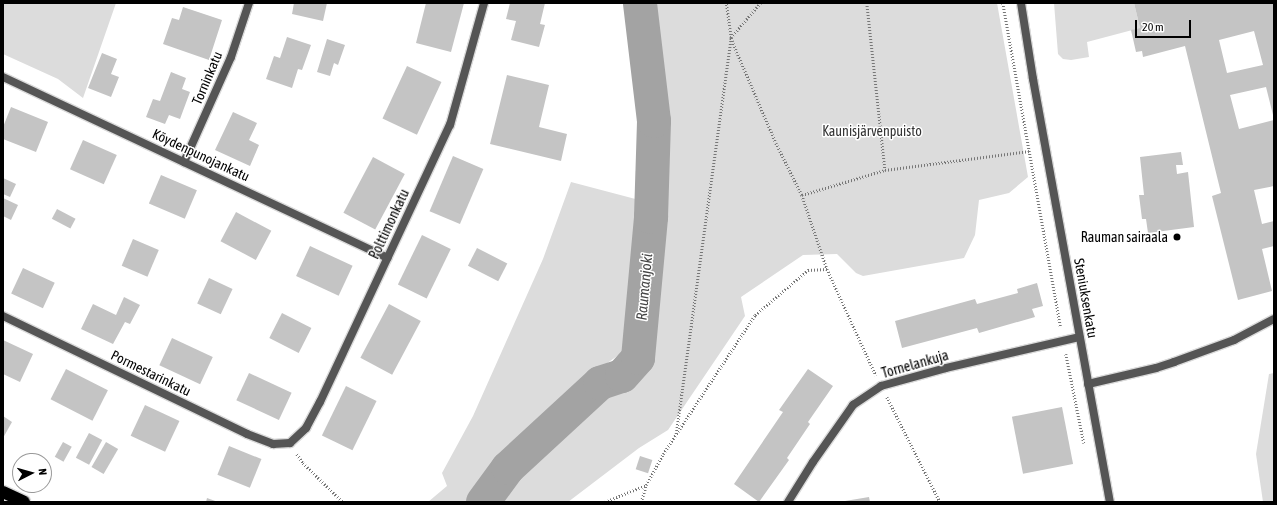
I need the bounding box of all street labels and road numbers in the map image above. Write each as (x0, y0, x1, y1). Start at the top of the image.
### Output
street label: Torninkatu (188, 49, 226, 107)
street label: Köydenpunojankatu (150, 125, 252, 185)
street label: Polttimonkatu (365, 186, 413, 262)
street label: Steniuksenkatu (1071, 257, 1101, 339)
street label: Pormestarinkatu (108, 346, 194, 400)
street label: Tornelankuja (880, 346, 950, 382)

